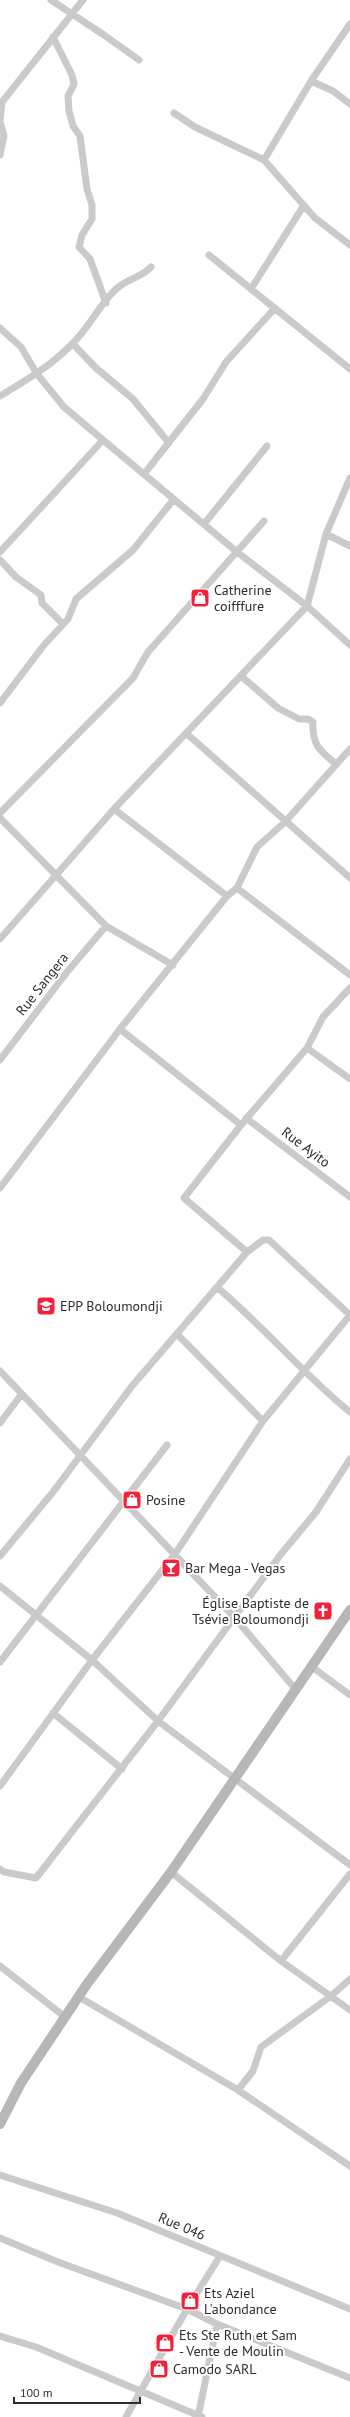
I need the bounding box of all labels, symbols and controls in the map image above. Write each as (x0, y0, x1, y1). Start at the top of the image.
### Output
place label: Catherine coifffure (214, 581, 272, 615)
shop icon: Catherine coifffure (189, 587, 211, 609)
street label: Rue Sangera (12, 949, 72, 1019)
street label: Rue Ayito (278, 1123, 334, 1171)
school or university icon: EPP Boloumondji (35, 1295, 57, 1317)
place label: EPP Boloumondji (60, 1297, 163, 1315)
shop icon: Posine (121, 1489, 143, 1511)
place label: Posine (146, 1491, 185, 1509)
bar icon: Bar Mega - Vegas (160, 1557, 182, 1579)
place label: Bar Mega - Vegas (185, 1559, 286, 1577)
place label: Église Baptiste de Tsévie Boloumondji (192, 1594, 309, 1628)
church icon: Église Baptiste de Tsévie Boloumondji (312, 1600, 334, 1622)
street label: Rue 046 (156, 2208, 208, 2244)
place label: Ets Aziel L'abondance (204, 2284, 277, 2318)
shop icon: Ets Aziel L'abondance (179, 2290, 201, 2312)
place label: Ets Ste Ruth et Sam - Vente de Moulin (179, 2326, 297, 2360)
shop icon: Ets Ste Ruth et Sam - Vente de Moulin (154, 2332, 176, 2354)
shop icon: Camodo SARL (148, 2358, 170, 2380)
place label: Camodo SARL (173, 2360, 257, 2378)
scale bar (14, 2379, 140, 2405)
text: 100 m (20, 2385, 53, 2400)

